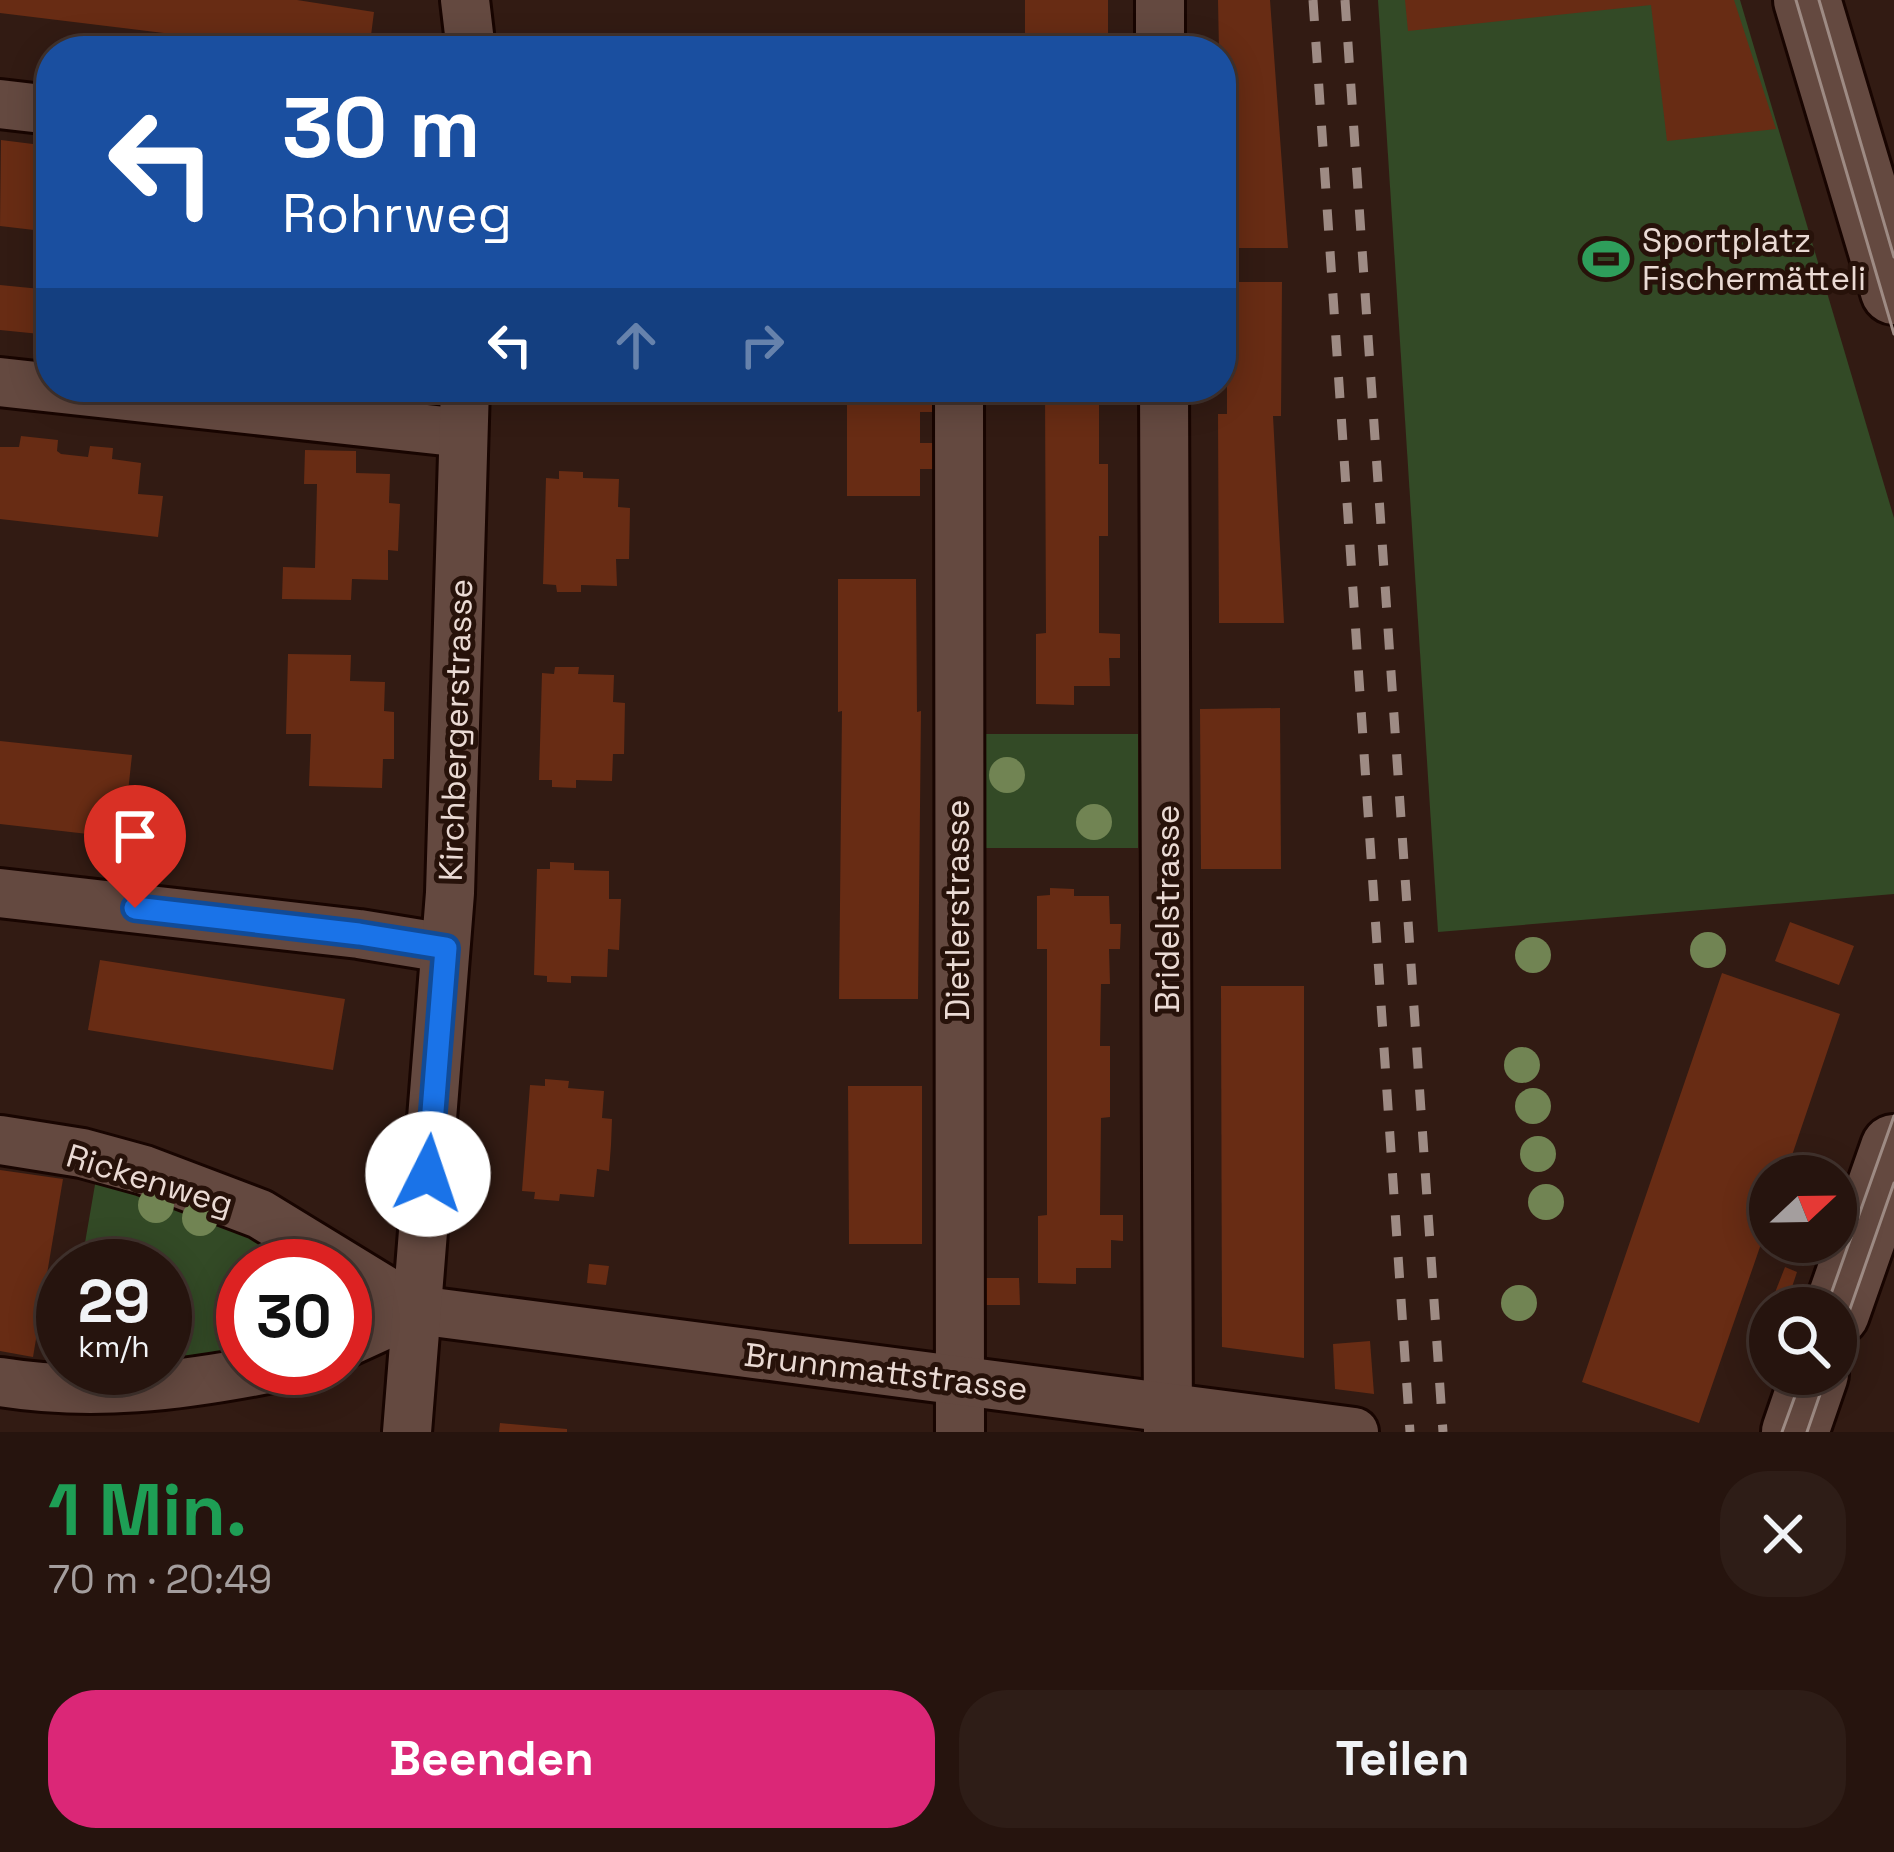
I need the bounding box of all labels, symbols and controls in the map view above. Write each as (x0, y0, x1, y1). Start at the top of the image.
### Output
text: 30 m (282, 74, 481, 182)
icon: left (84, 84, 240, 240)
text: Rohrweg (282, 179, 512, 248)
place label: Sportplatz Fischermätteli (1642, 220, 1866, 300)
sports icon: Sportplatz Fischermätteli (1581, 234, 1631, 284)
icon: left (477, 312, 543, 378)
icon: ahead (603, 312, 669, 378)
icon: right (729, 312, 795, 378)
street label: Kirchbergerstrasse (430, 578, 482, 882)
pin (84, 785, 186, 908)
street label: Dietlerstrasse (937, 799, 979, 1021)
icon: arrive (102, 803, 168, 869)
street label: Bridelstrasse (1147, 805, 1189, 1013)
position arrow (365, 1111, 491, 1237)
street label: Rickenweg (61, 1135, 238, 1225)
north arrow (1749, 1155, 1857, 1263)
map controls (1749, 1155, 1857, 1395)
speed limit sign: 30 (216, 1239, 372, 1395)
text: 29 (78, 1263, 150, 1340)
button: search (1749, 1287, 1857, 1395)
text: km/h (78, 1327, 150, 1366)
street label: Brunnmattstrasse (742, 1334, 1030, 1410)
text: 1 Min. (48, 1464, 247, 1556)
button: close (1720, 1471, 1846, 1597)
text: 70 m · 20:49 (48, 1555, 272, 1604)
button: Beenden (48, 1690, 935, 1828)
button: Teilen (959, 1690, 1846, 1828)

